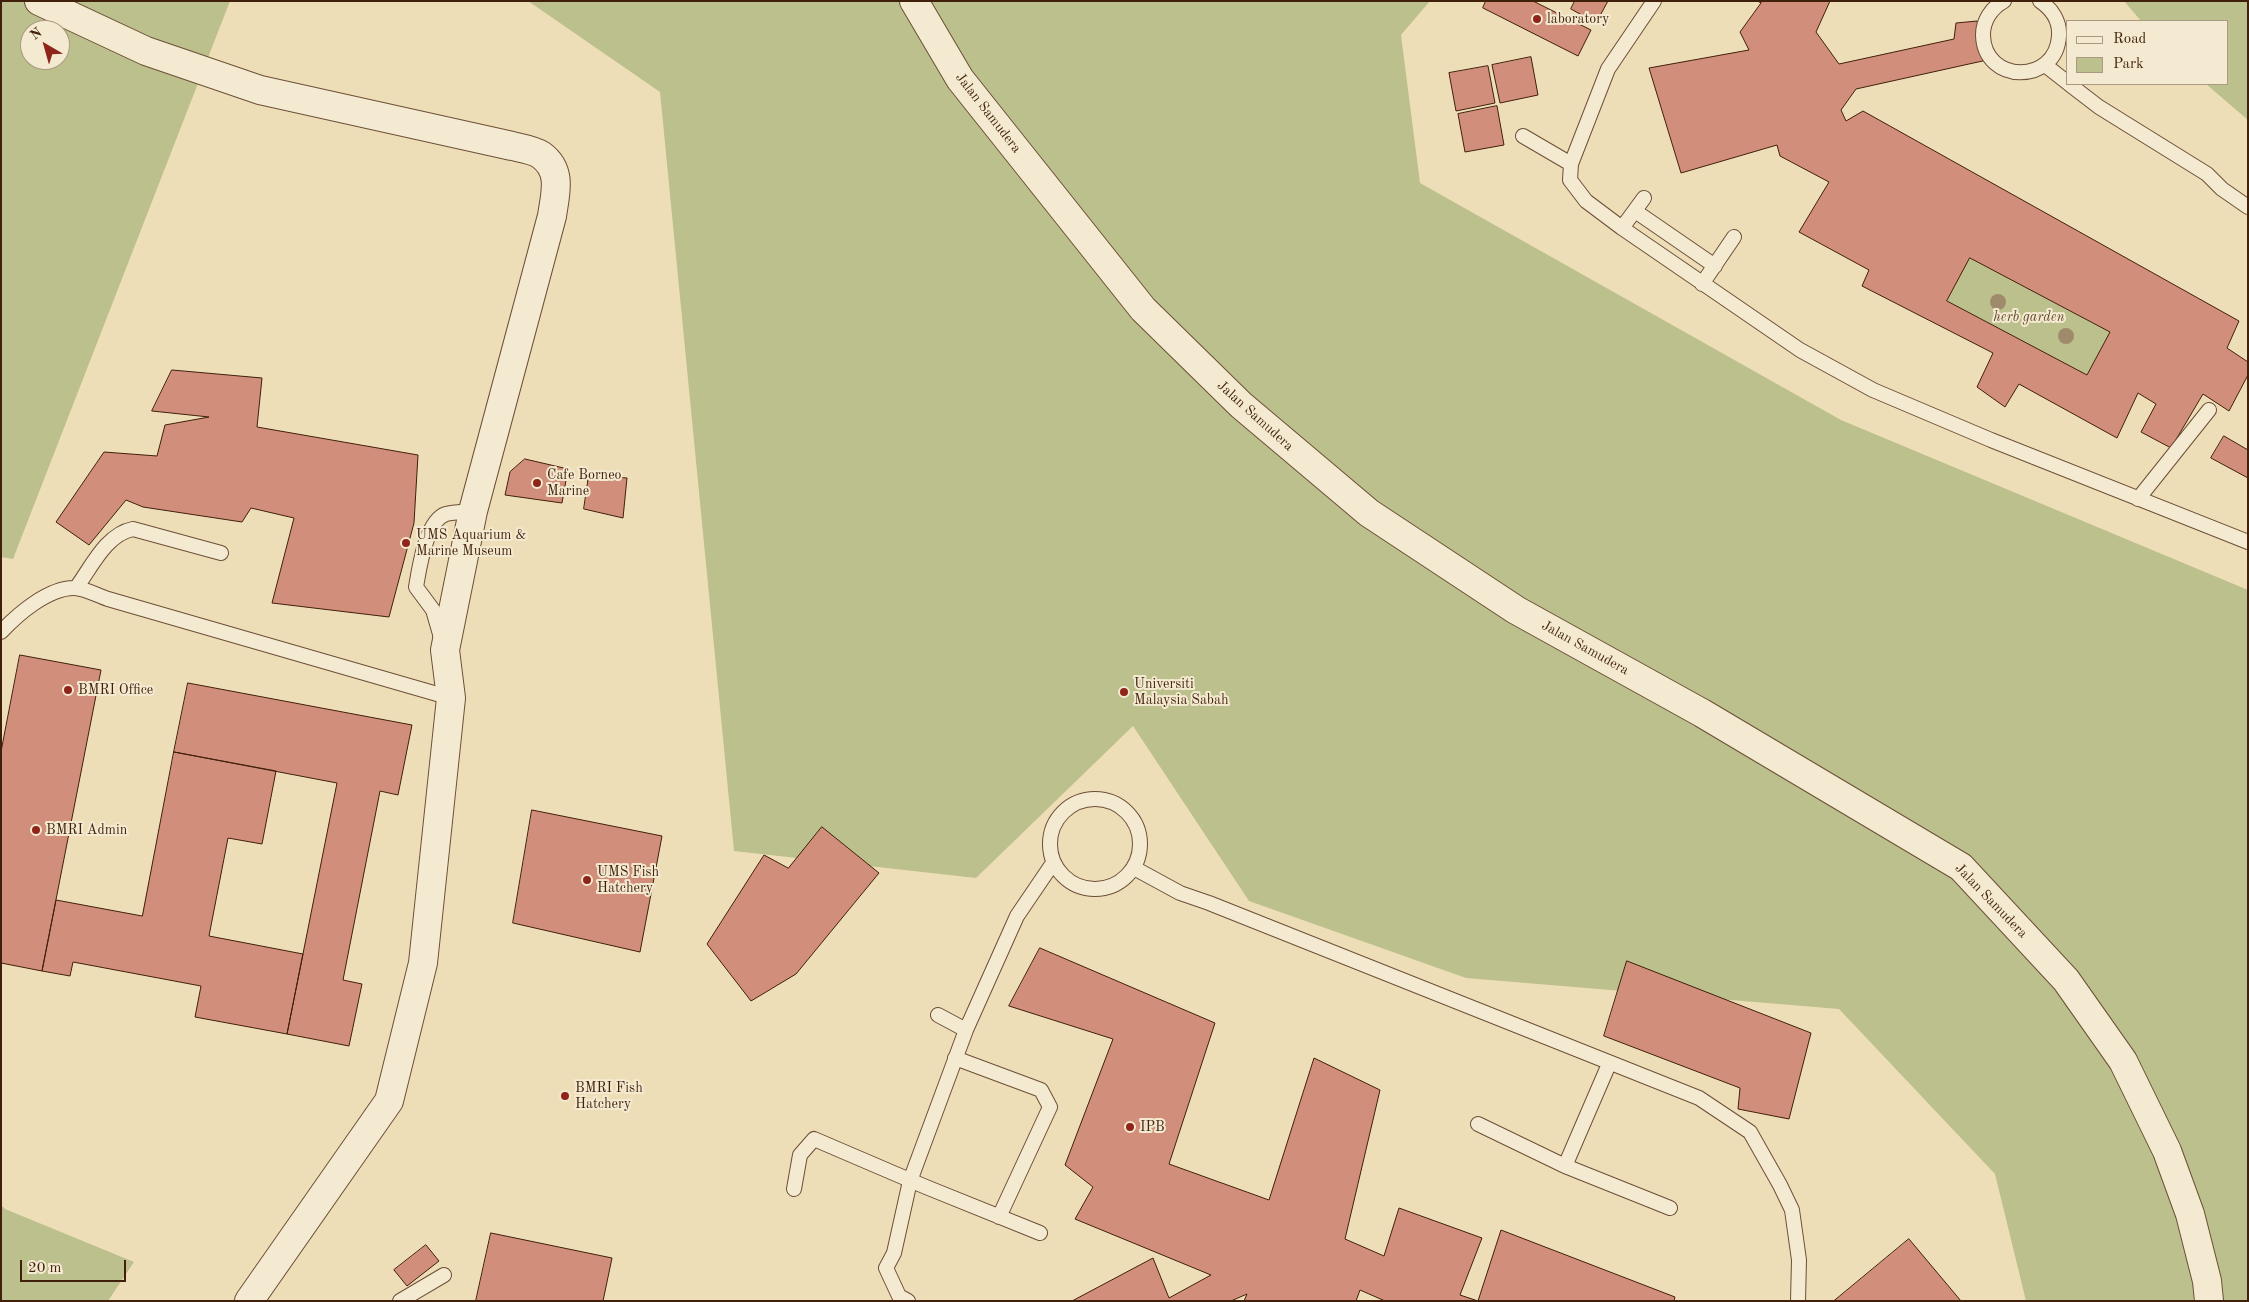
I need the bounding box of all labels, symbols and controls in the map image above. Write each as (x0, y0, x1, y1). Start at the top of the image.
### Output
place label: laboratory (1547, 11, 1609, 27)
marker: laboratory (1531, 13, 1543, 25)
north arrow (20, 20, 70, 70)
legend (2066, 20, 2229, 85)
text: N (28, 25, 45, 43)
text: Road (2113, 32, 2146, 47)
text: Park (2113, 57, 2144, 72)
street label: Jalan Samudera (951, 70, 1025, 156)
park label: herb garden (1994, 309, 2064, 325)
street label: Jalan Samudera (1213, 377, 1297, 455)
place label: Cafe Borneo Marine (547, 467, 622, 500)
marker: Cafe Borneo Marine (531, 477, 543, 489)
place label: UMS Aquarium & Marine Museum (416, 527, 526, 560)
marker: UMS Aquarium & Marine Museum (400, 537, 412, 549)
street label: Jalan Samudera (1538, 617, 1632, 679)
place label: Universiti Malaysia Sabah (1134, 676, 1229, 709)
place label: BMRI Office (78, 682, 153, 698)
marker: BMRI Office (62, 684, 74, 696)
marker: Universiti Malaysia Sabah (1118, 686, 1130, 698)
place label: BMRI Admin (46, 822, 127, 838)
marker: BMRI Admin (30, 824, 42, 836)
street label: Jalan Samudera (1951, 860, 2031, 942)
place label: UMS Fish Hatchery (597, 864, 659, 896)
marker: UMS Fish Hatchery (581, 874, 593, 886)
place label: BMRI Fish Hatchery (575, 1080, 643, 1112)
marker: BMRI Fish Hatchery (559, 1090, 571, 1102)
place label: IPB (1140, 1119, 1165, 1135)
marker: IPB (1124, 1121, 1136, 1133)
scale bar (22, 1250, 129, 1282)
text: 20 m (28, 1261, 62, 1276)

